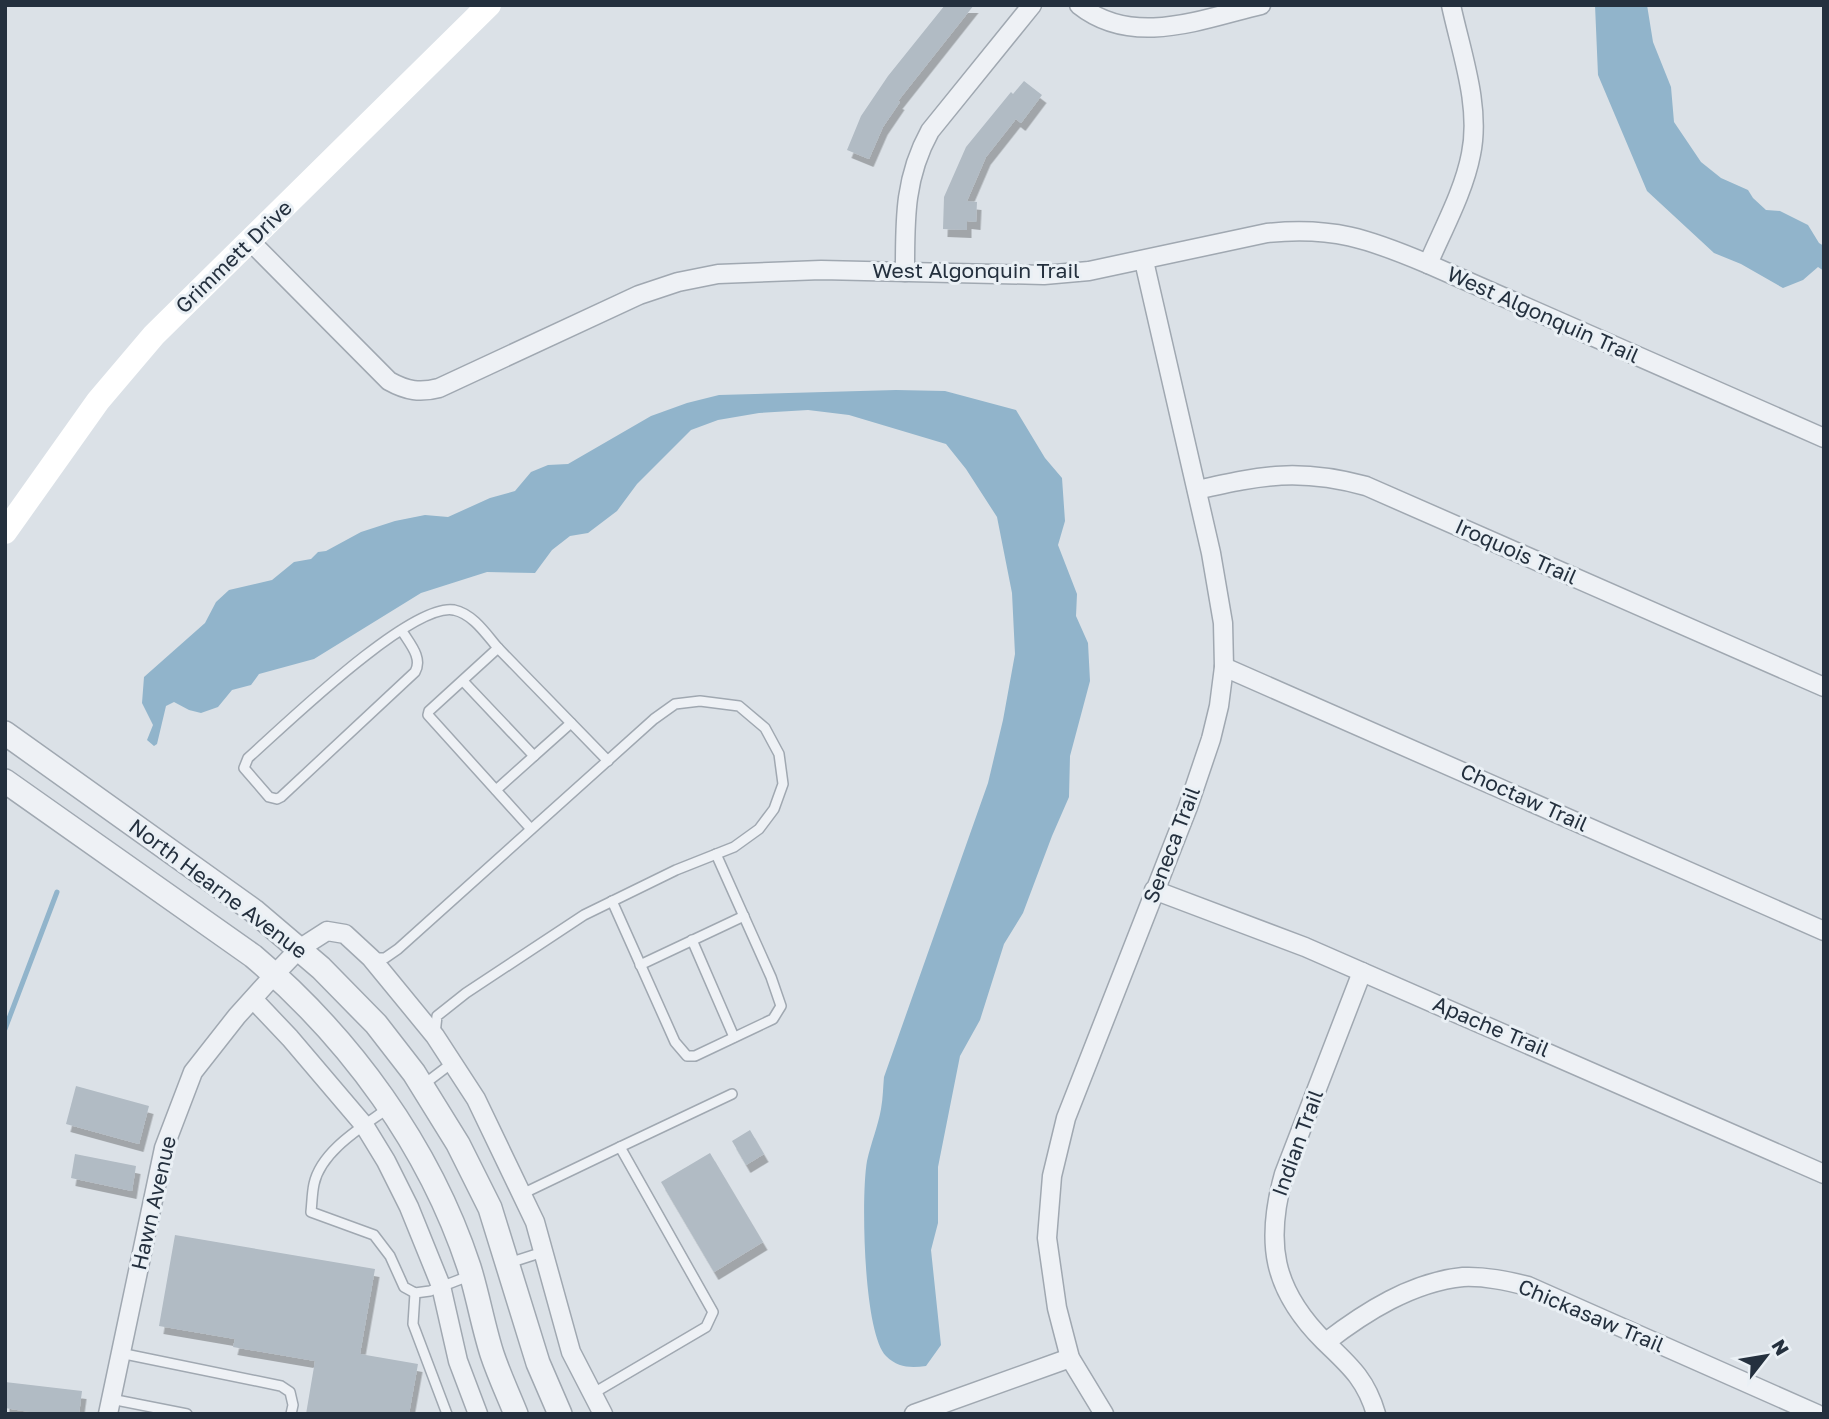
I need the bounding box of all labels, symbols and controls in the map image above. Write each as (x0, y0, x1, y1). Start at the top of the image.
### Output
street label: Grimmett Drive (170, 194, 297, 318)
street label: West Algonquin Trail (872, 257, 1080, 283)
street label: West Algonquin Trail (1443, 260, 1644, 368)
street label: Iroquois Trail (1451, 513, 1581, 590)
street label: Choctaw Trail (1457, 757, 1592, 837)
street label: Seneca Trail (1137, 783, 1205, 907)
street label: North Hearne Avenue (124, 813, 313, 964)
street label: Apache Trail (1429, 990, 1554, 1062)
street label: Indian Trail (1266, 1086, 1328, 1199)
street label: Hawn Avenue (125, 1133, 181, 1272)
street label: Chickasaw Trail (1514, 1273, 1668, 1358)
north arrow (1731, 1321, 1801, 1391)
text: N (1767, 1335, 1795, 1359)

